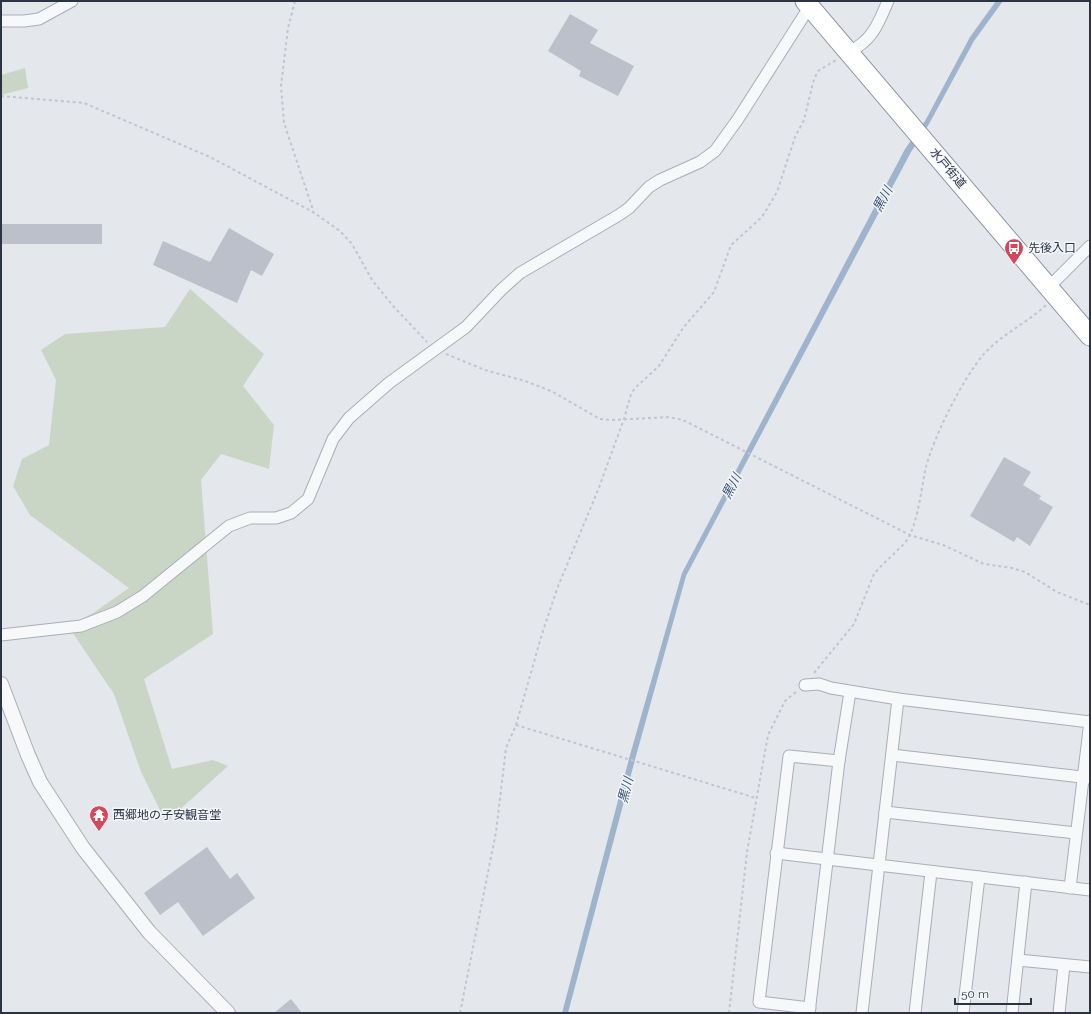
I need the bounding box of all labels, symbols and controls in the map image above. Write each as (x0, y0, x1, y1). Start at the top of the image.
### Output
street label: 水戸街道 (927, 145, 969, 191)
water label: 黒川 (870, 182, 896, 214)
bus stop icon: 先後入口 (1003, 237, 1025, 265)
place label: 先後入口 (1028, 241, 1076, 255)
water label: 黒川 (719, 469, 745, 501)
water label: 黒川 (615, 774, 637, 805)
temple icon: 西郷地の子安観音堂 (88, 804, 110, 832)
place label: 西郷地の子安観音堂 (113, 808, 221, 822)
scale bar (955, 980, 1031, 1006)
text: 50 m (961, 987, 989, 1001)

